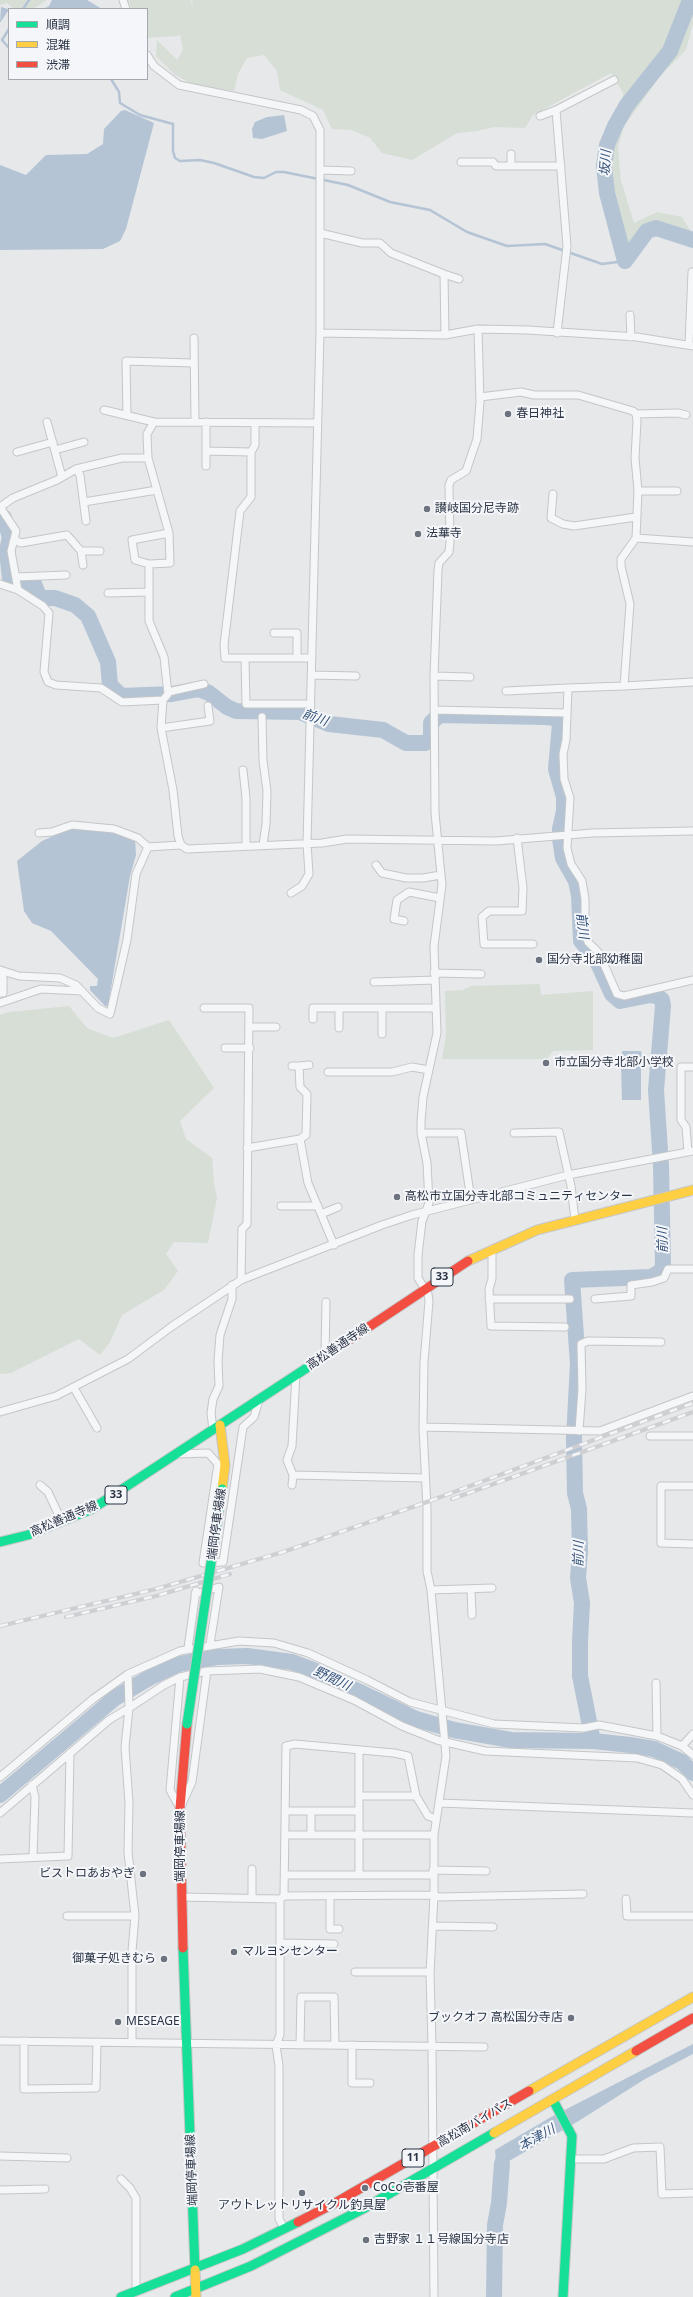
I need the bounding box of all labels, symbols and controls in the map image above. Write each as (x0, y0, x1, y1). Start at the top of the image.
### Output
legend (8, 8, 148, 80)
text: 順調 (46, 16, 70, 33)
text: 混雑 (46, 36, 70, 53)
text: 渋滞 (46, 56, 70, 73)
water label: 坂川 (598, 150, 614, 176)
place label: 春日神社 (516, 407, 564, 421)
marker: 春日神社 (503, 409, 513, 419)
place label: 讃岐国分尼寺跡 (435, 502, 519, 516)
marker: 讃岐国分尼寺跡 (422, 504, 432, 514)
place label: 法華寺 (426, 527, 462, 541)
marker: 法華寺 (413, 529, 423, 539)
water label: 前川 (300, 706, 330, 730)
water label: 前川 (573, 912, 591, 940)
place label: 国分寺北部幼稚園 (547, 953, 643, 967)
marker: 国分寺北部幼稚園 (534, 955, 544, 965)
place label: 市立国分寺北部小学校 (554, 1056, 674, 1070)
marker: 市立国分寺北部小学校 (541, 1058, 551, 1068)
place label: 高松市立国分寺北部コミュニティセンター (405, 1190, 633, 1204)
marker: 高松市立国分寺北部コミュニティセンター (392, 1192, 402, 1202)
water label: 前川 (655, 1227, 671, 1253)
road number: 33 (431, 1268, 453, 1286)
street label: 高松善通寺線 (304, 1321, 372, 1373)
road number: 33 (105, 1486, 127, 1504)
street label: 端岡停車場線 (205, 1487, 229, 1561)
street label: 高松善通寺線 (28, 1498, 100, 1540)
water label: 前川 (571, 1541, 587, 1567)
water label: 野間川 (311, 1664, 353, 1694)
street label: 端岡停車場線 (174, 1810, 188, 1882)
place label: ビストロあおやぎ (39, 1867, 135, 1881)
marker: ビストロあおやぎ (138, 1869, 148, 1879)
place label: マルヨシセンター (242, 1945, 338, 1959)
marker: マルヨシセンター (229, 1947, 239, 1957)
place label: 御菓子処きむら (72, 1952, 156, 1966)
marker: 御菓子処きむら (159, 1954, 169, 1964)
place label: ブックオフ 高松国分寺店 (428, 2011, 563, 2025)
marker: ブックオフ 高松国分寺店 (566, 2013, 576, 2023)
place label: MESEAGE (126, 2015, 180, 2029)
marker: MESEAGE (113, 2017, 123, 2027)
street label: 高松南バイパス (435, 2096, 515, 2150)
water label: 本津川 (516, 2122, 558, 2154)
street label: 端岡停車場線 (184, 2134, 200, 2206)
road number: 11 (402, 2149, 424, 2167)
place label: CoCo壱番屋 (373, 2181, 439, 2195)
marker: CoCo壱番屋 (360, 2183, 370, 2193)
marker: アウトレットリサイクル釣具屋 (297, 2188, 307, 2198)
place label: アウトレットリサイクル釣具屋 (218, 2199, 386, 2213)
place label: 吉野家 １１号線国分寺店 (374, 2233, 509, 2247)
marker: 吉野家 １１号線国分寺店 (361, 2235, 371, 2245)

